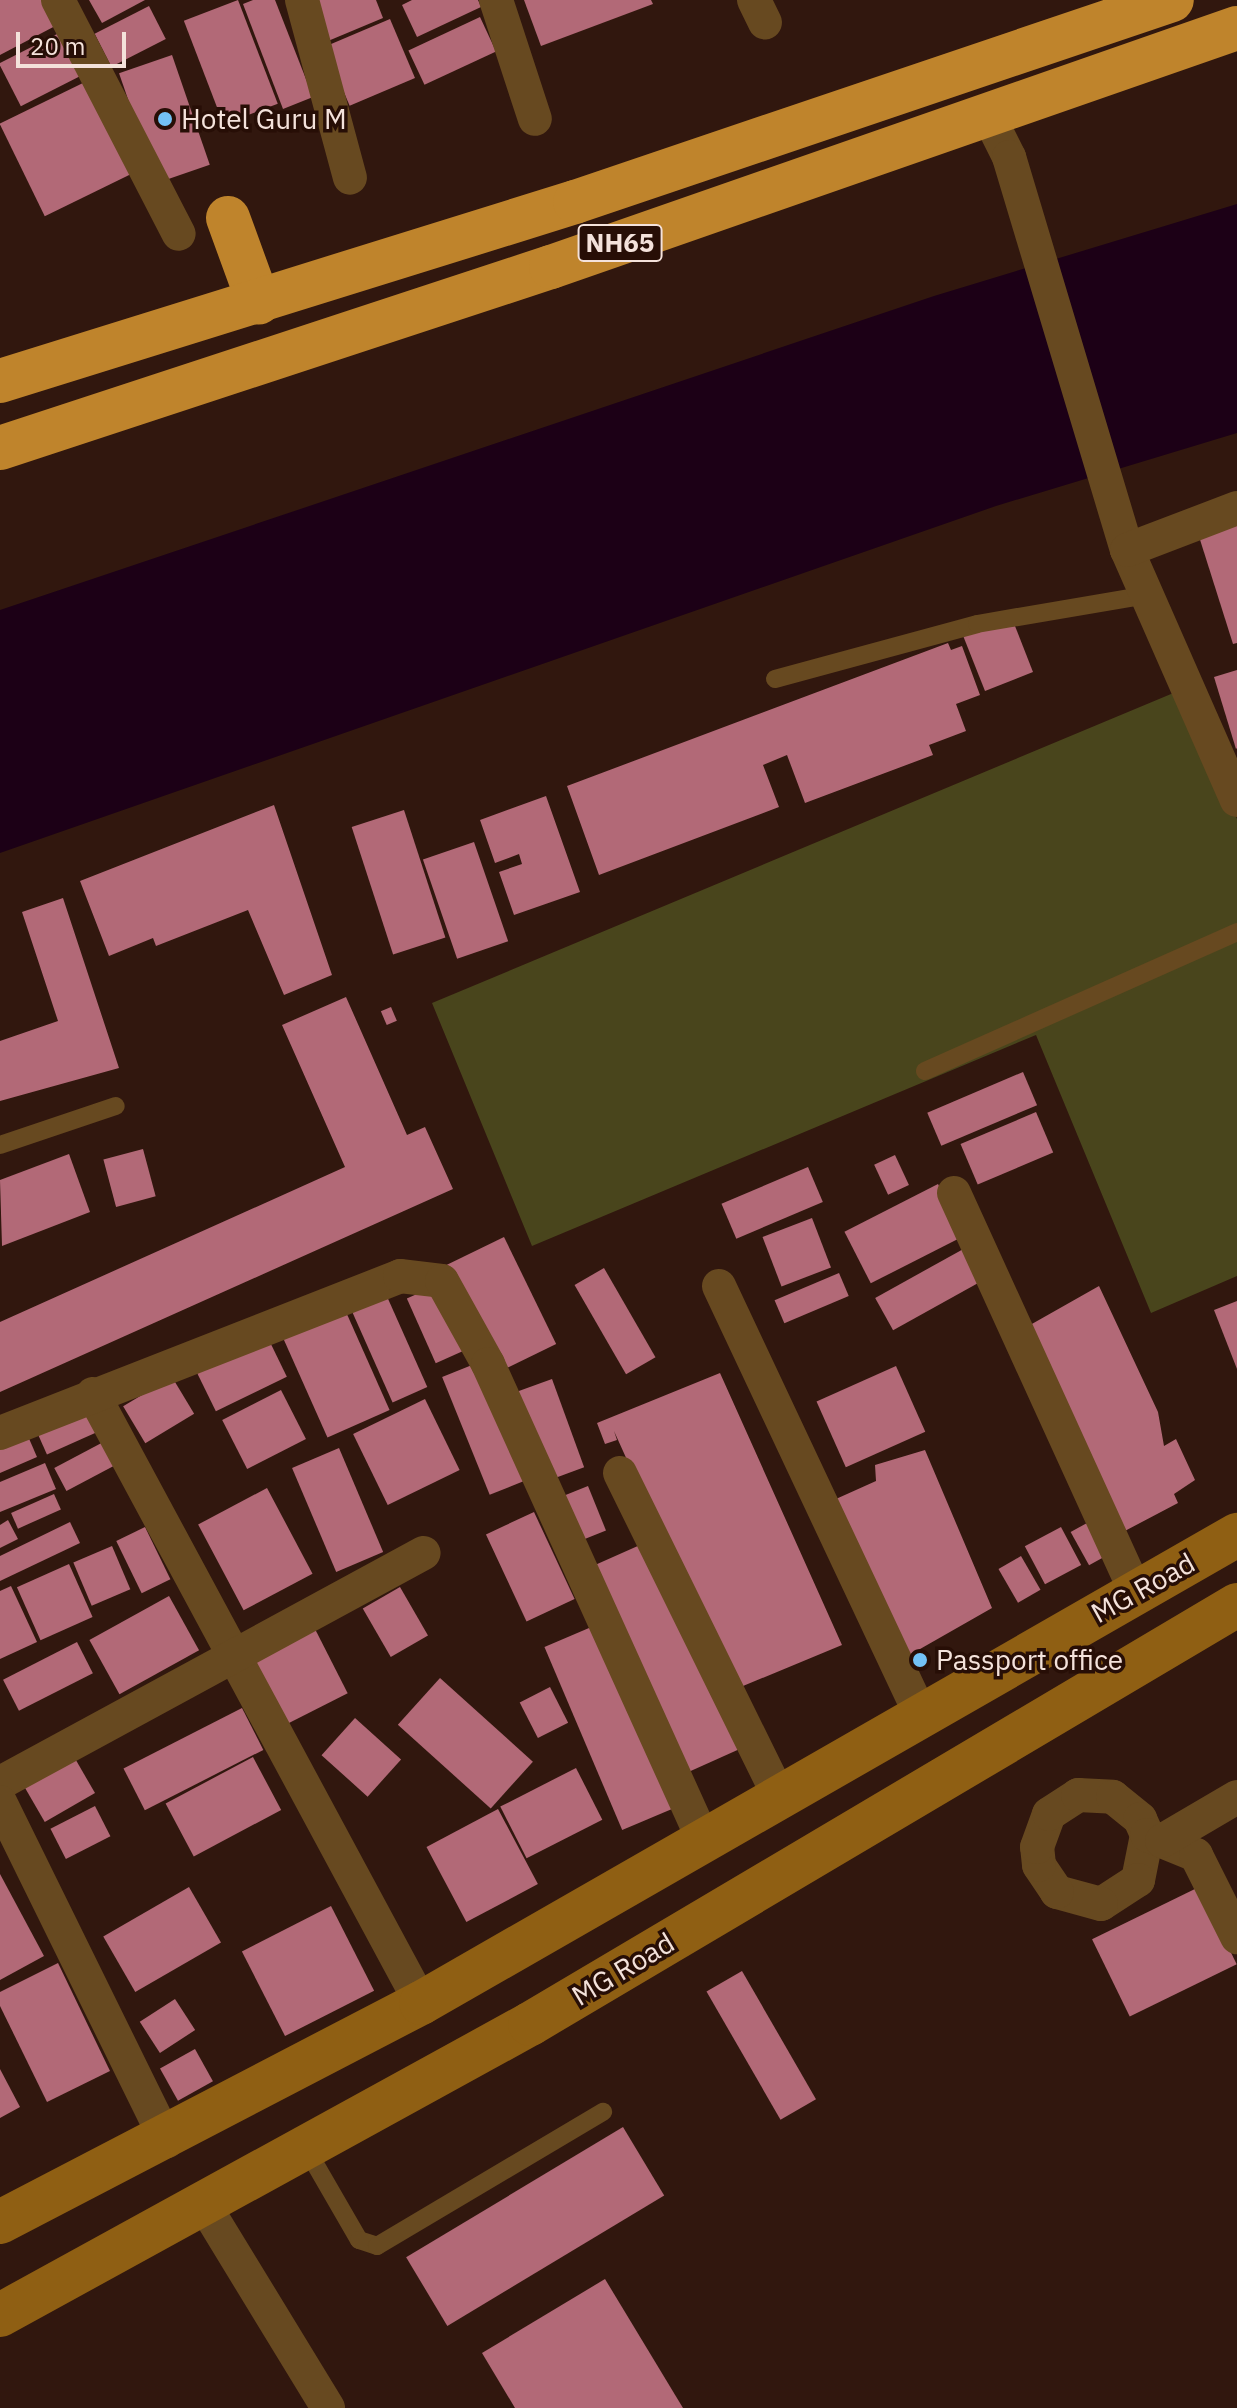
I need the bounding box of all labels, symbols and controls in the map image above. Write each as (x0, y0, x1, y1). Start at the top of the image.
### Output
scale bar (20, 16, 130, 66)
text: 20 m (30, 30, 85, 62)
place label: Hotel Guru M (181, 102, 347, 136)
marker: Hotel Guru M (156, 110, 174, 128)
road number: NH65 (576, 221, 664, 265)
street label: MG Road (1085, 1546, 1201, 1630)
place label: Passport office (936, 1643, 1123, 1677)
marker: Passport office (911, 1651, 929, 1669)
street label: MG Road (566, 1925, 680, 2013)

